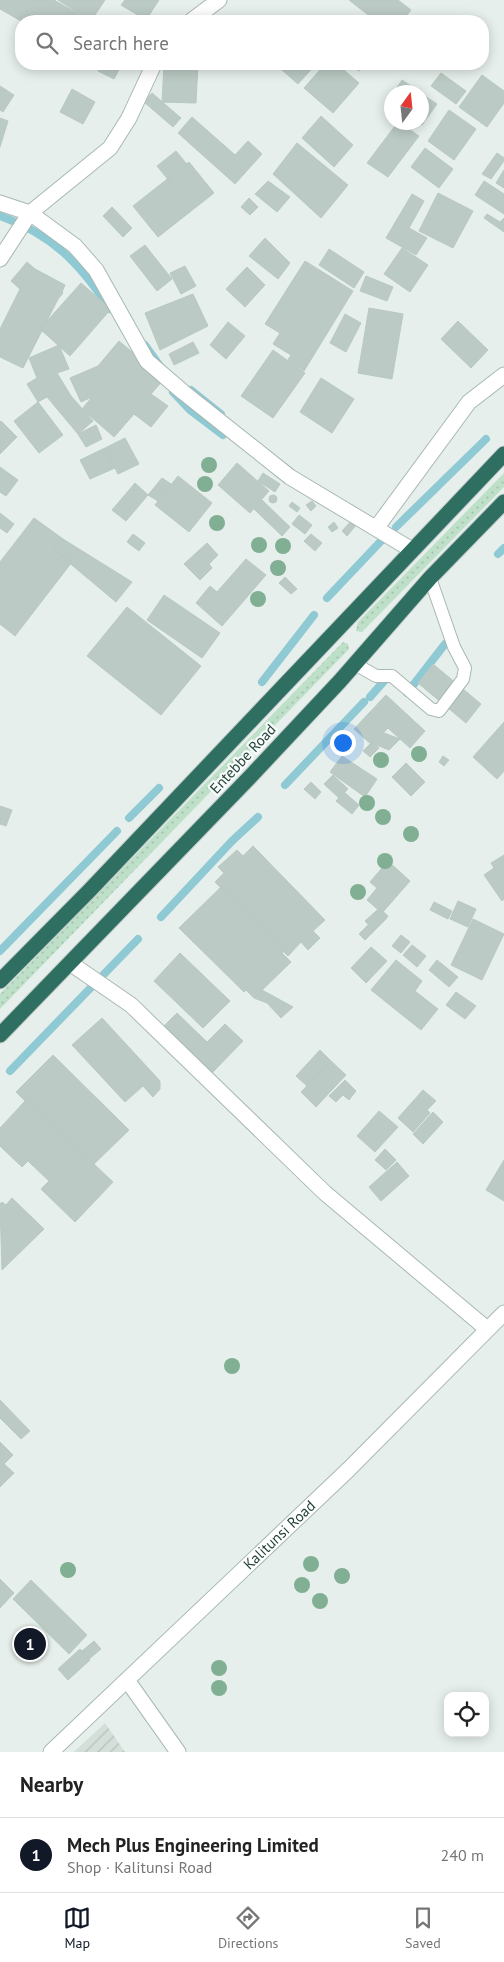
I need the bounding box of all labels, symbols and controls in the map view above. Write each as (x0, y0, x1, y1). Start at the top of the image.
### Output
search box (15, 15, 489, 70)
icon: search (33, 29, 61, 57)
text: Search here (73, 31, 169, 55)
north arrow (384, 85, 429, 130)
street label: Entebbe Road (206, 720, 280, 797)
your location (330, 730, 356, 756)
street label: Kalitunsi Road (239, 1496, 319, 1573)
pin: 1 (14, 1625, 46, 1663)
map controls (444, 1692, 489, 1737)
button: locate (444, 1692, 489, 1737)
text: Nearby (20, 1771, 83, 1798)
text: Mech Plus Engineering Limited (67, 1833, 319, 1857)
text: 1 (31, 1845, 41, 1865)
text: 240 m (441, 1845, 484, 1865)
text: Shop · Kalitunsi Road (67, 1857, 212, 1877)
tab: Map (63, 1904, 91, 1952)
tab: Directions (218, 1904, 278, 1952)
tab: Saved (405, 1904, 441, 1952)

